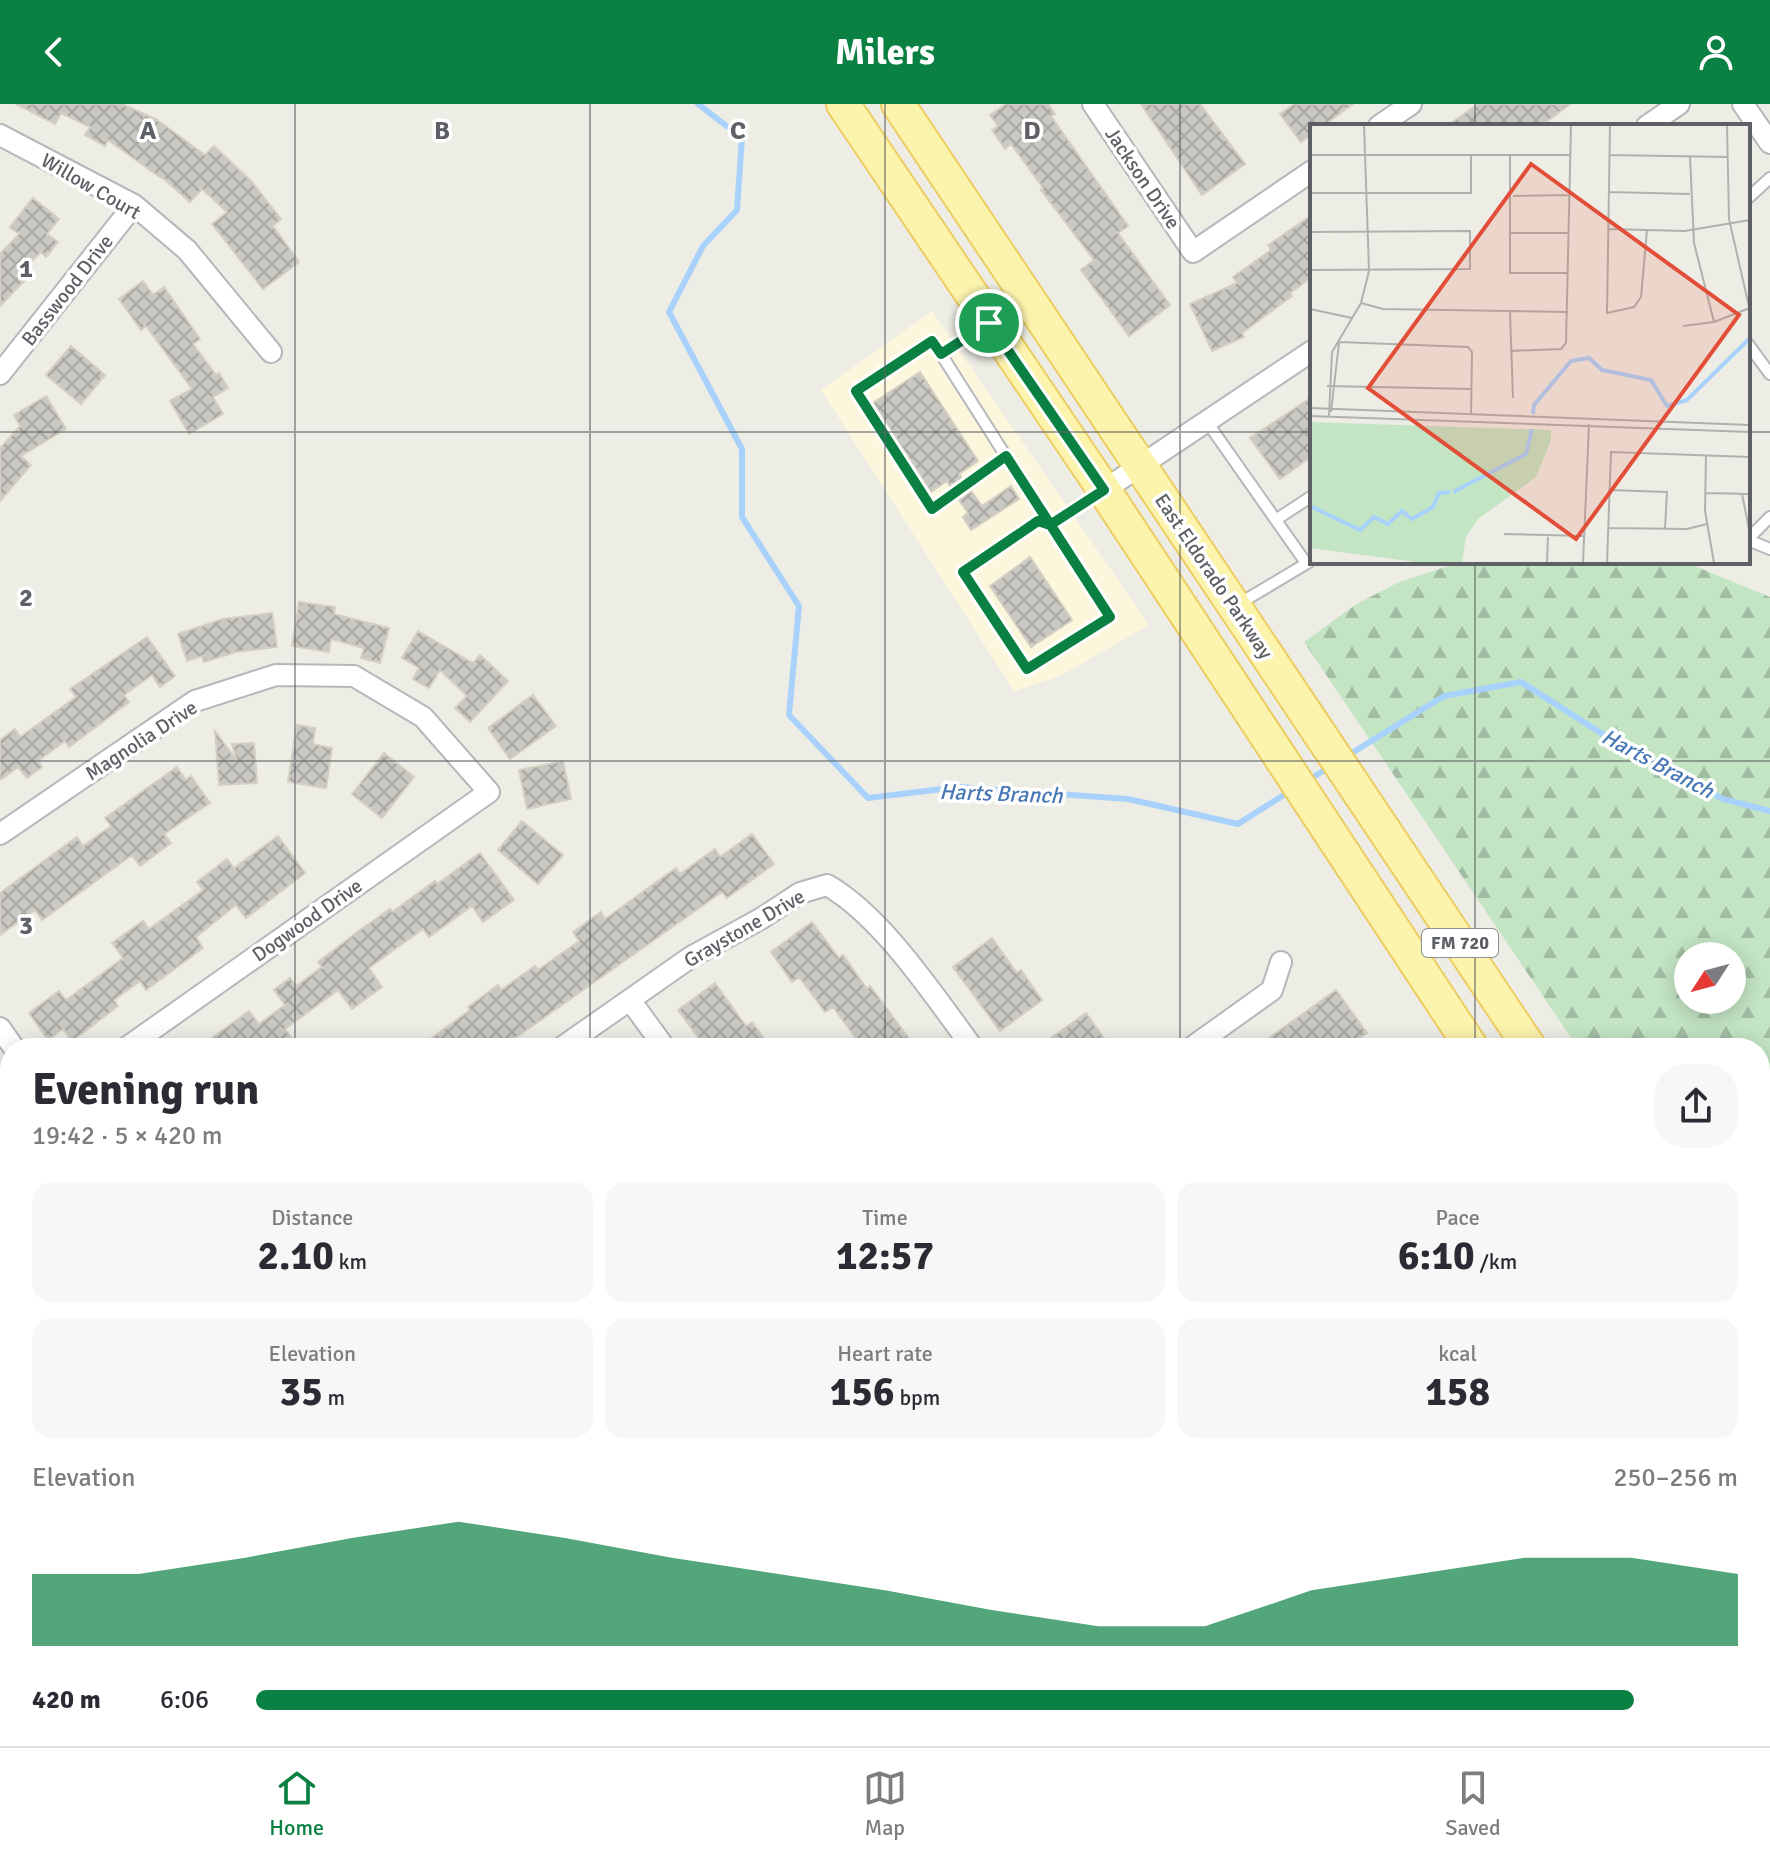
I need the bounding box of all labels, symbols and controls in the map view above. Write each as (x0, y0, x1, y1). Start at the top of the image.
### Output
icon: back (32, 30, 76, 74)
text: Milers (835, 30, 935, 75)
icon: person (1694, 30, 1738, 74)
text: A (140, 115, 157, 147)
text: B (434, 115, 450, 147)
text: C (730, 115, 746, 147)
text: D (1023, 115, 1041, 147)
street label: Jackson Drive (1099, 123, 1186, 234)
inset map (1310, 124, 1750, 564)
street label: Willow Court (37, 148, 145, 225)
street label: Basswood Drive (16, 230, 119, 351)
text: 1 (19, 253, 33, 285)
pin (955, 289, 1023, 357)
icon: arrive (967, 301, 1011, 345)
street label: East Eldorado Parkway (1149, 489, 1279, 664)
text: 2 (19, 582, 33, 614)
street label: Magnolia Drive (81, 695, 202, 786)
water label: Harts Branch (1597, 723, 1719, 805)
water label: Harts Branch (939, 778, 1064, 809)
street label: Dogwood Drive (247, 873, 367, 968)
street label: Graystone Drive (679, 884, 809, 973)
text: 3 (19, 910, 33, 942)
road number: FM 720 (1422, 929, 1498, 957)
north arrow (1674, 942, 1746, 1014)
map controls (1674, 942, 1746, 1014)
text: Evening run (32, 1063, 259, 1117)
button: share (1654, 1064, 1738, 1148)
text: 19:42 · 5 × 420 m (32, 1120, 223, 1152)
text: Distance (271, 1204, 353, 1231)
text: Time (862, 1204, 908, 1231)
text: Pace (1436, 1204, 1480, 1231)
text: 2.10 (257, 1231, 334, 1281)
text: 12:57 (836, 1231, 934, 1281)
text: 6:10 (1398, 1231, 1475, 1281)
text: km (334, 1248, 367, 1275)
text: /km (1475, 1248, 1517, 1275)
text: Elevation (269, 1340, 356, 1367)
text: Heart rate (837, 1340, 933, 1367)
text: kcal (1438, 1340, 1477, 1367)
text: 35 (280, 1367, 323, 1417)
text: 156 (830, 1367, 895, 1417)
text: 158 (1425, 1367, 1490, 1417)
text: m (323, 1384, 345, 1411)
text: bpm (895, 1384, 940, 1411)
text: Elevation (32, 1462, 136, 1494)
text: 250–256 m (1614, 1462, 1738, 1494)
text: 420 m (32, 1684, 101, 1716)
text: 6:06 (160, 1684, 209, 1716)
tab: Home (269, 1766, 324, 1841)
tab: Map (863, 1766, 907, 1841)
tab: Saved (1445, 1766, 1501, 1841)

